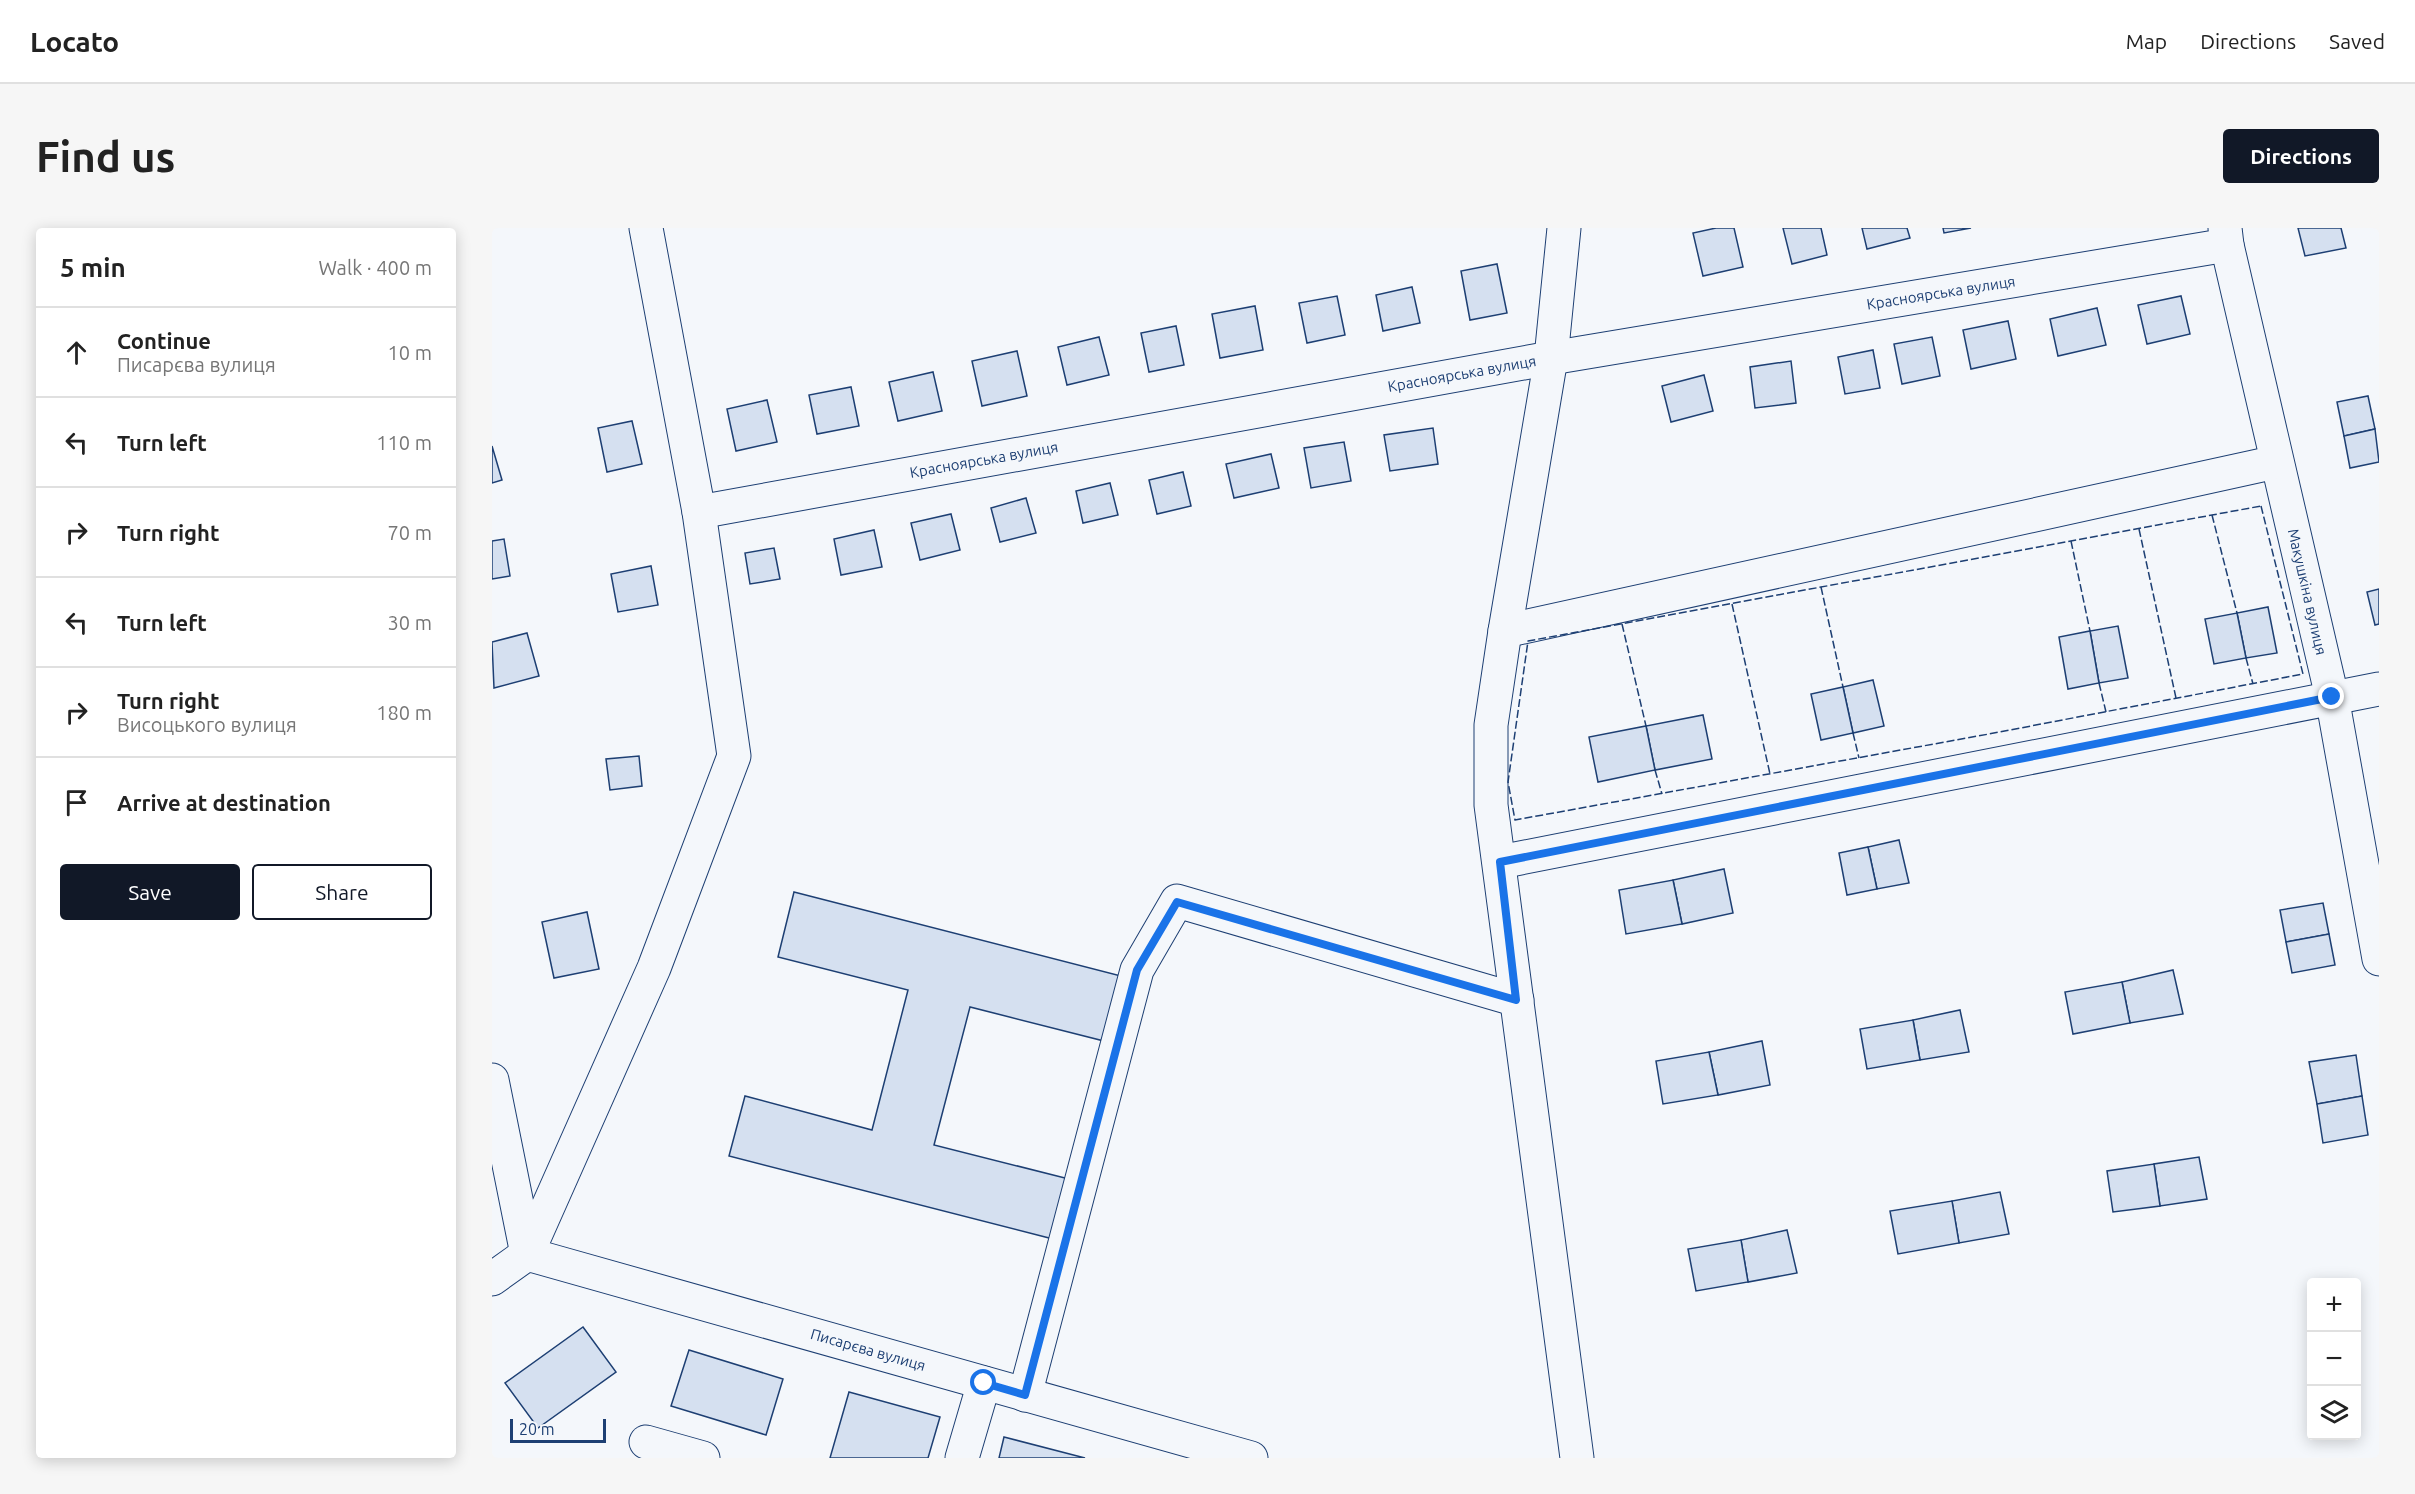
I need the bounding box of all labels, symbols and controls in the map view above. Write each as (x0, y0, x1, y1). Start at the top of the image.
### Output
text: Locato (30, 26, 119, 57)
text: Map (2126, 29, 2167, 53)
text: Directions (2200, 29, 2296, 53)
text: Saved (2329, 29, 2385, 53)
button: Directions (2223, 129, 2379, 183)
text: Find us (36, 133, 175, 180)
text: 5 min (60, 253, 126, 282)
text: Walk · 400 m (319, 256, 432, 279)
street label: Красноярська вулиця (1865, 272, 2016, 313)
text: Continue (117, 328, 211, 353)
icon: ahead (60, 336, 93, 369)
text: 10 m (388, 341, 432, 364)
street label: Красноярська вулиця (1386, 352, 1537, 395)
text: Писарєва вулиця (117, 353, 276, 376)
icon: left (60, 426, 93, 459)
text: Turn left (117, 430, 207, 455)
text: 110 m (376, 431, 432, 454)
street label: Красноярська вулиця (908, 438, 1059, 481)
icon: right (60, 516, 93, 549)
text: Turn right (117, 520, 219, 545)
text: 70 m (388, 521, 432, 544)
street label: Макушкіна вулиця (2285, 527, 2330, 657)
icon: left (60, 606, 93, 639)
text: Turn left (117, 610, 207, 635)
text: 30 m (388, 611, 432, 634)
route end (2318, 683, 2344, 709)
text: Turn right (117, 688, 219, 713)
icon: right (60, 696, 93, 729)
text: 180 m (376, 701, 432, 724)
text: Висоцького вулиця (117, 713, 297, 736)
icon: arrive (60, 786, 93, 819)
text: Arrive at destination (117, 790, 331, 815)
button: Save (60, 864, 240, 920)
button: Share (252, 864, 432, 920)
map controls (2307, 1278, 2361, 1440)
button: + (2307, 1278, 2361, 1332)
street label: Писарєва вулиця (809, 1325, 928, 1374)
button: − (2307, 1332, 2361, 1386)
route start (970, 1369, 996, 1395)
button: layers (2307, 1386, 2361, 1440)
scale bar (510, 1416, 606, 1444)
text: 20 m (519, 1420, 555, 1438)

